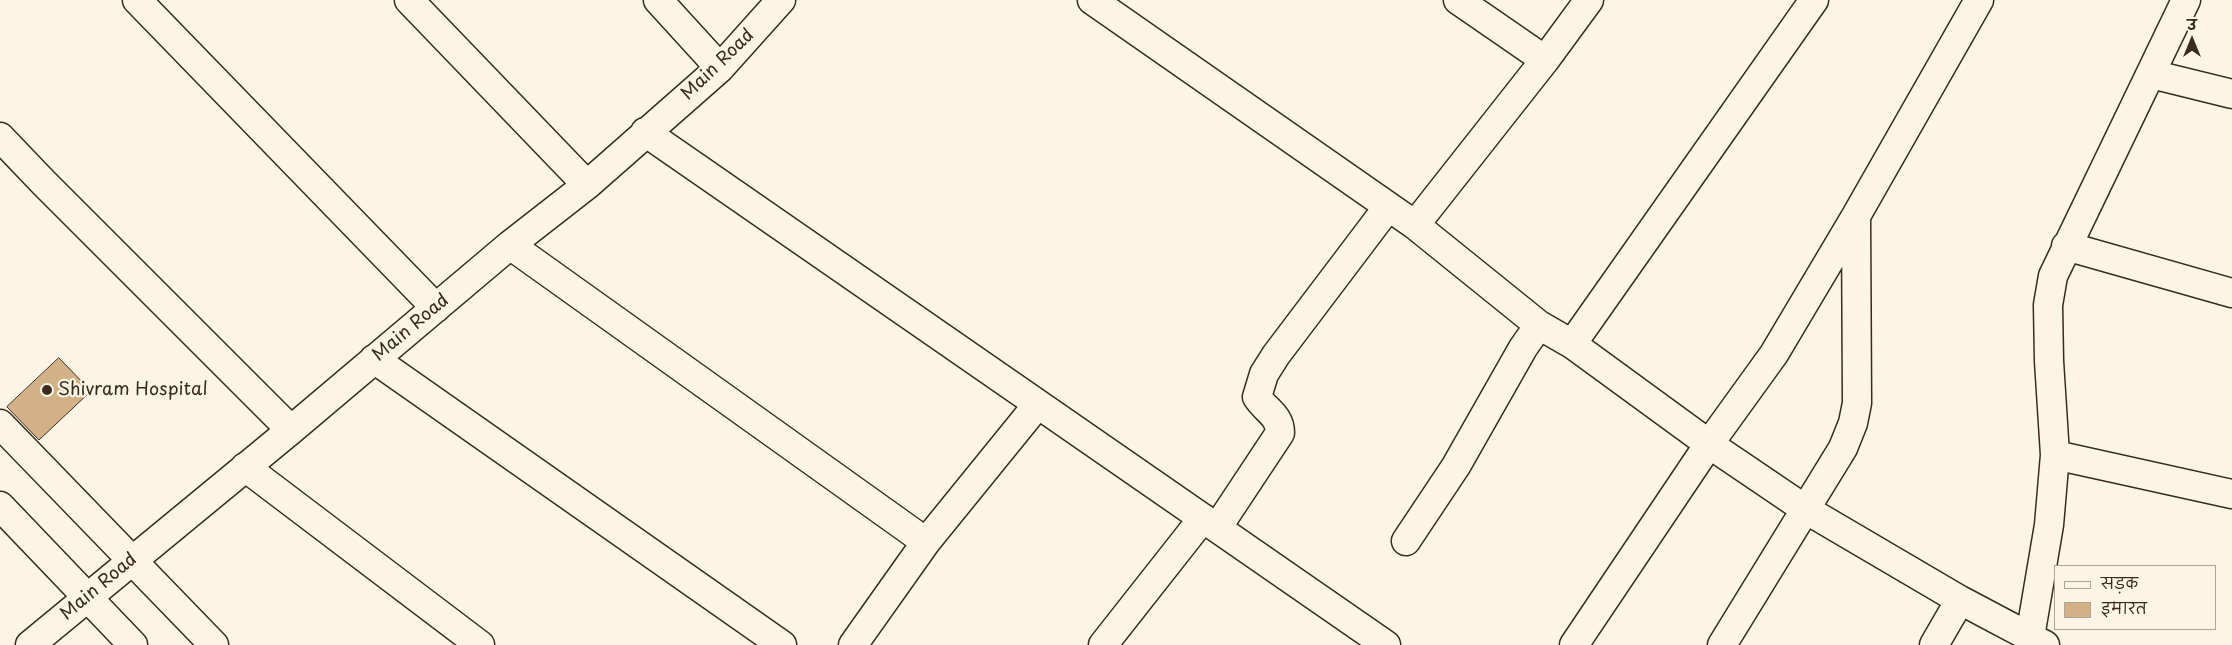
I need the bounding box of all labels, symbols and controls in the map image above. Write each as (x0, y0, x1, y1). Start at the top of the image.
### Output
text: उ (2187, 14, 2197, 35)
north arrow (2167, 15, 2217, 65)
street label: Main Road (677, 25, 759, 105)
street label: Main Road (368, 290, 454, 366)
place label: Shivram Hospital (58, 379, 208, 401)
marker: Shivram Hospital (40, 383, 54, 397)
street label: Main Road (56, 549, 142, 625)
legend (2054, 565, 2217, 630)
text: सड़क (2101, 571, 2138, 594)
text: इमारत (2101, 596, 2147, 619)

